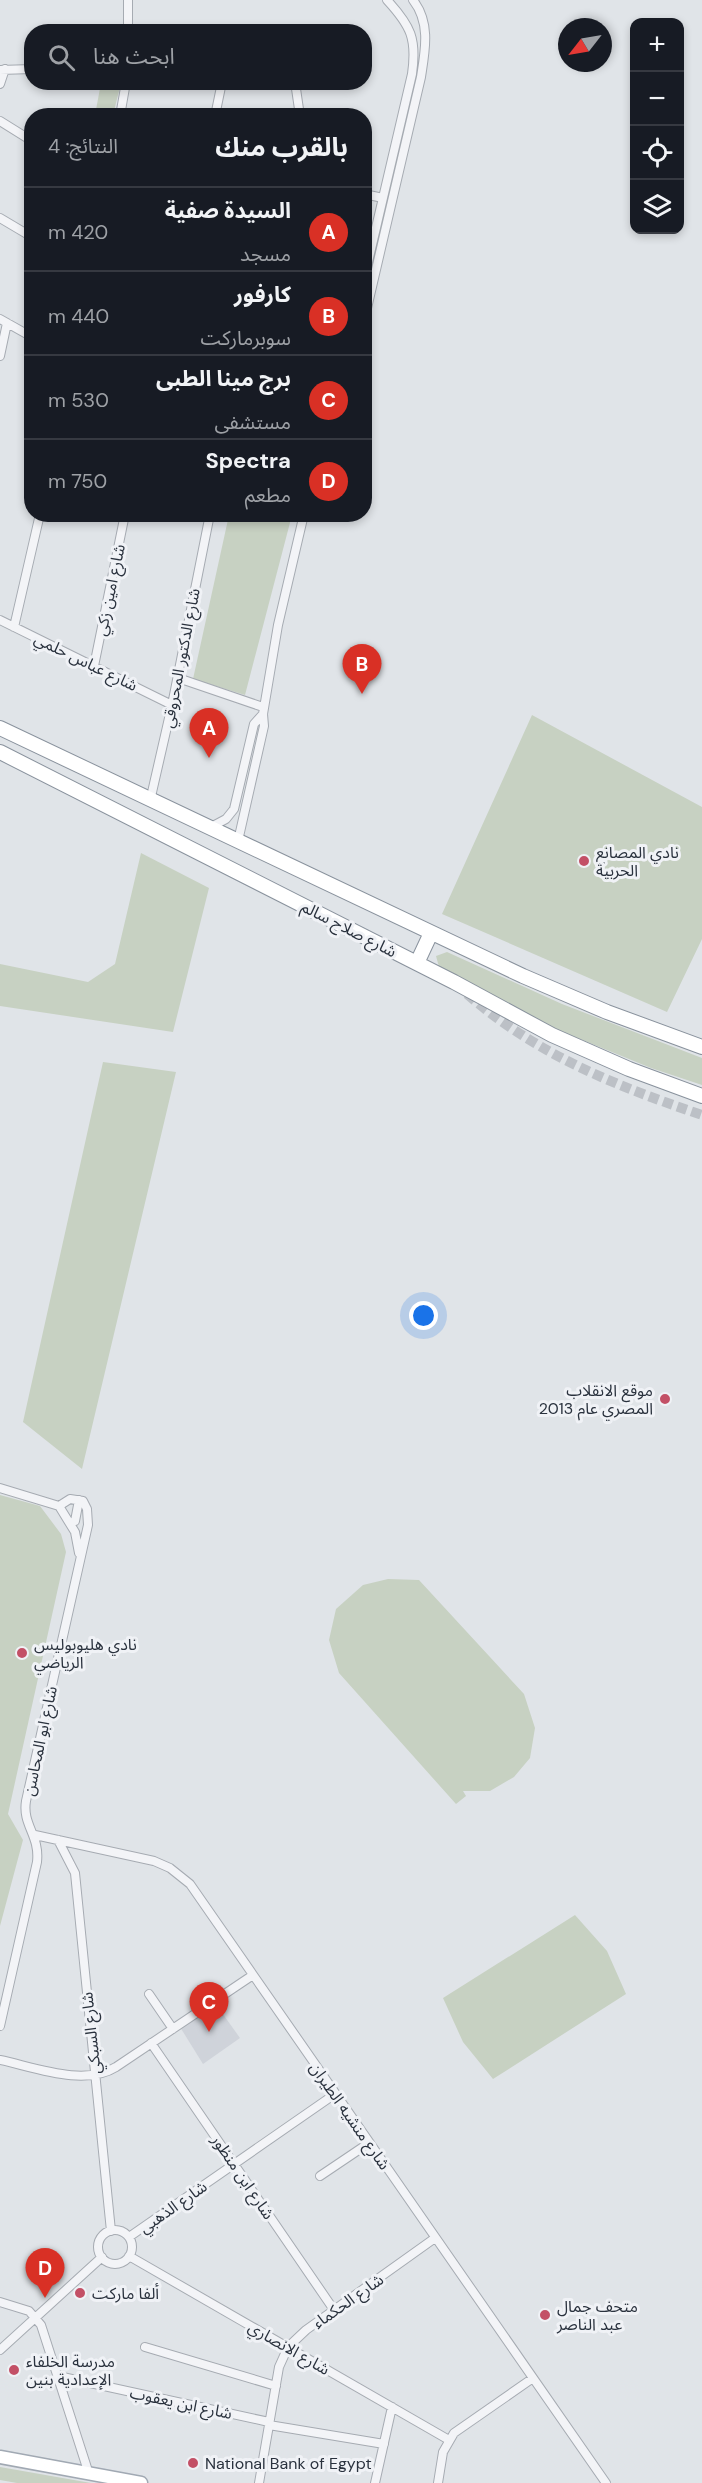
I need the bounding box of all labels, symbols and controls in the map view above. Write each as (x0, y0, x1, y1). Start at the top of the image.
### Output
north arrow (558, 18, 612, 72)
map controls (630, 18, 684, 234)
button: + (630, 18, 684, 72)
search box (24, 24, 372, 90)
icon: search (45, 41, 78, 74)
text: ابحث هنا (93, 42, 175, 71)
button: − (630, 72, 684, 126)
button: locate (630, 126, 684, 180)
text: بالقرب منك (215, 130, 348, 164)
text: النتائج: 4 (48, 133, 118, 159)
button: layers (630, 180, 684, 234)
text: السيدة صفية (165, 196, 291, 225)
text: 420 m (48, 219, 108, 245)
text: A (321, 219, 336, 245)
text: مسجد (240, 241, 291, 267)
text: كارفور (234, 280, 291, 309)
text: 440 m (48, 303, 109, 329)
text: B (322, 303, 335, 329)
text: سوبرماركت (200, 325, 291, 351)
text: برج مينا الطبى (156, 364, 291, 393)
text: 530 m (48, 387, 109, 413)
text: C (321, 387, 336, 413)
text: مستشفى (214, 409, 291, 435)
text: Spectra (205, 446, 291, 475)
text: 750 m (48, 468, 107, 494)
text: D (321, 468, 336, 494)
text: مطعم (245, 482, 291, 508)
street label: شارع امين زكي (90, 542, 132, 638)
street label: شارع الدكتور المحروقي (157, 586, 207, 730)
street label: شارع عباس حلمي (30, 628, 141, 698)
pin: B (342, 644, 382, 694)
pin: A (190, 708, 228, 758)
place label: نادي المصانع الحربية (596, 842, 679, 881)
marker: نادي المصانع الحربية (577, 854, 591, 868)
street label: شارع صلاح سالم (297, 896, 400, 964)
your location (409, 1301, 438, 1330)
place label: موقع الانقلاب المصري عام 2013 (539, 1380, 653, 1421)
marker: موقع الانقلاب المصري عام 2013 (658, 1392, 672, 1406)
place label: نادي هليوبوليس الرياضي (34, 1634, 137, 1674)
marker: نادي هليوبوليس الرياضي (15, 1646, 29, 1660)
street label: شارع ابو المحاسن (18, 1684, 64, 1798)
pin: C (190, 1982, 228, 2032)
street label: شارع السبكي (76, 1991, 108, 2075)
street label: شارع منشيه الطيران (303, 2058, 395, 2175)
street label: شارع ابن منظور (205, 2130, 279, 2225)
street label: شارع الذهبي (135, 2176, 212, 2240)
pin: D (26, 2248, 64, 2298)
street label: شارع الحكماء (308, 2269, 389, 2335)
place label: ألفا ماركت (92, 2283, 159, 2304)
marker: ألفا ماركت (73, 2286, 87, 2300)
place label: متحف جمال عبد الناصر (556, 2296, 638, 2335)
marker: متحف جمال عبد الناصر (538, 2308, 552, 2322)
street label: شارع الانصاري (243, 2316, 334, 2382)
place label: مدرسة الخلفاء الإعدادية بنين (26, 2351, 115, 2390)
marker: مدرسة الخلفاء الإعدادية بنين (7, 2363, 21, 2377)
street label: شارع ابن يعقوب (128, 2382, 234, 2426)
place label: National Bank of Egypt (205, 2453, 372, 2474)
marker: National Bank of Egypt (186, 2456, 200, 2470)

